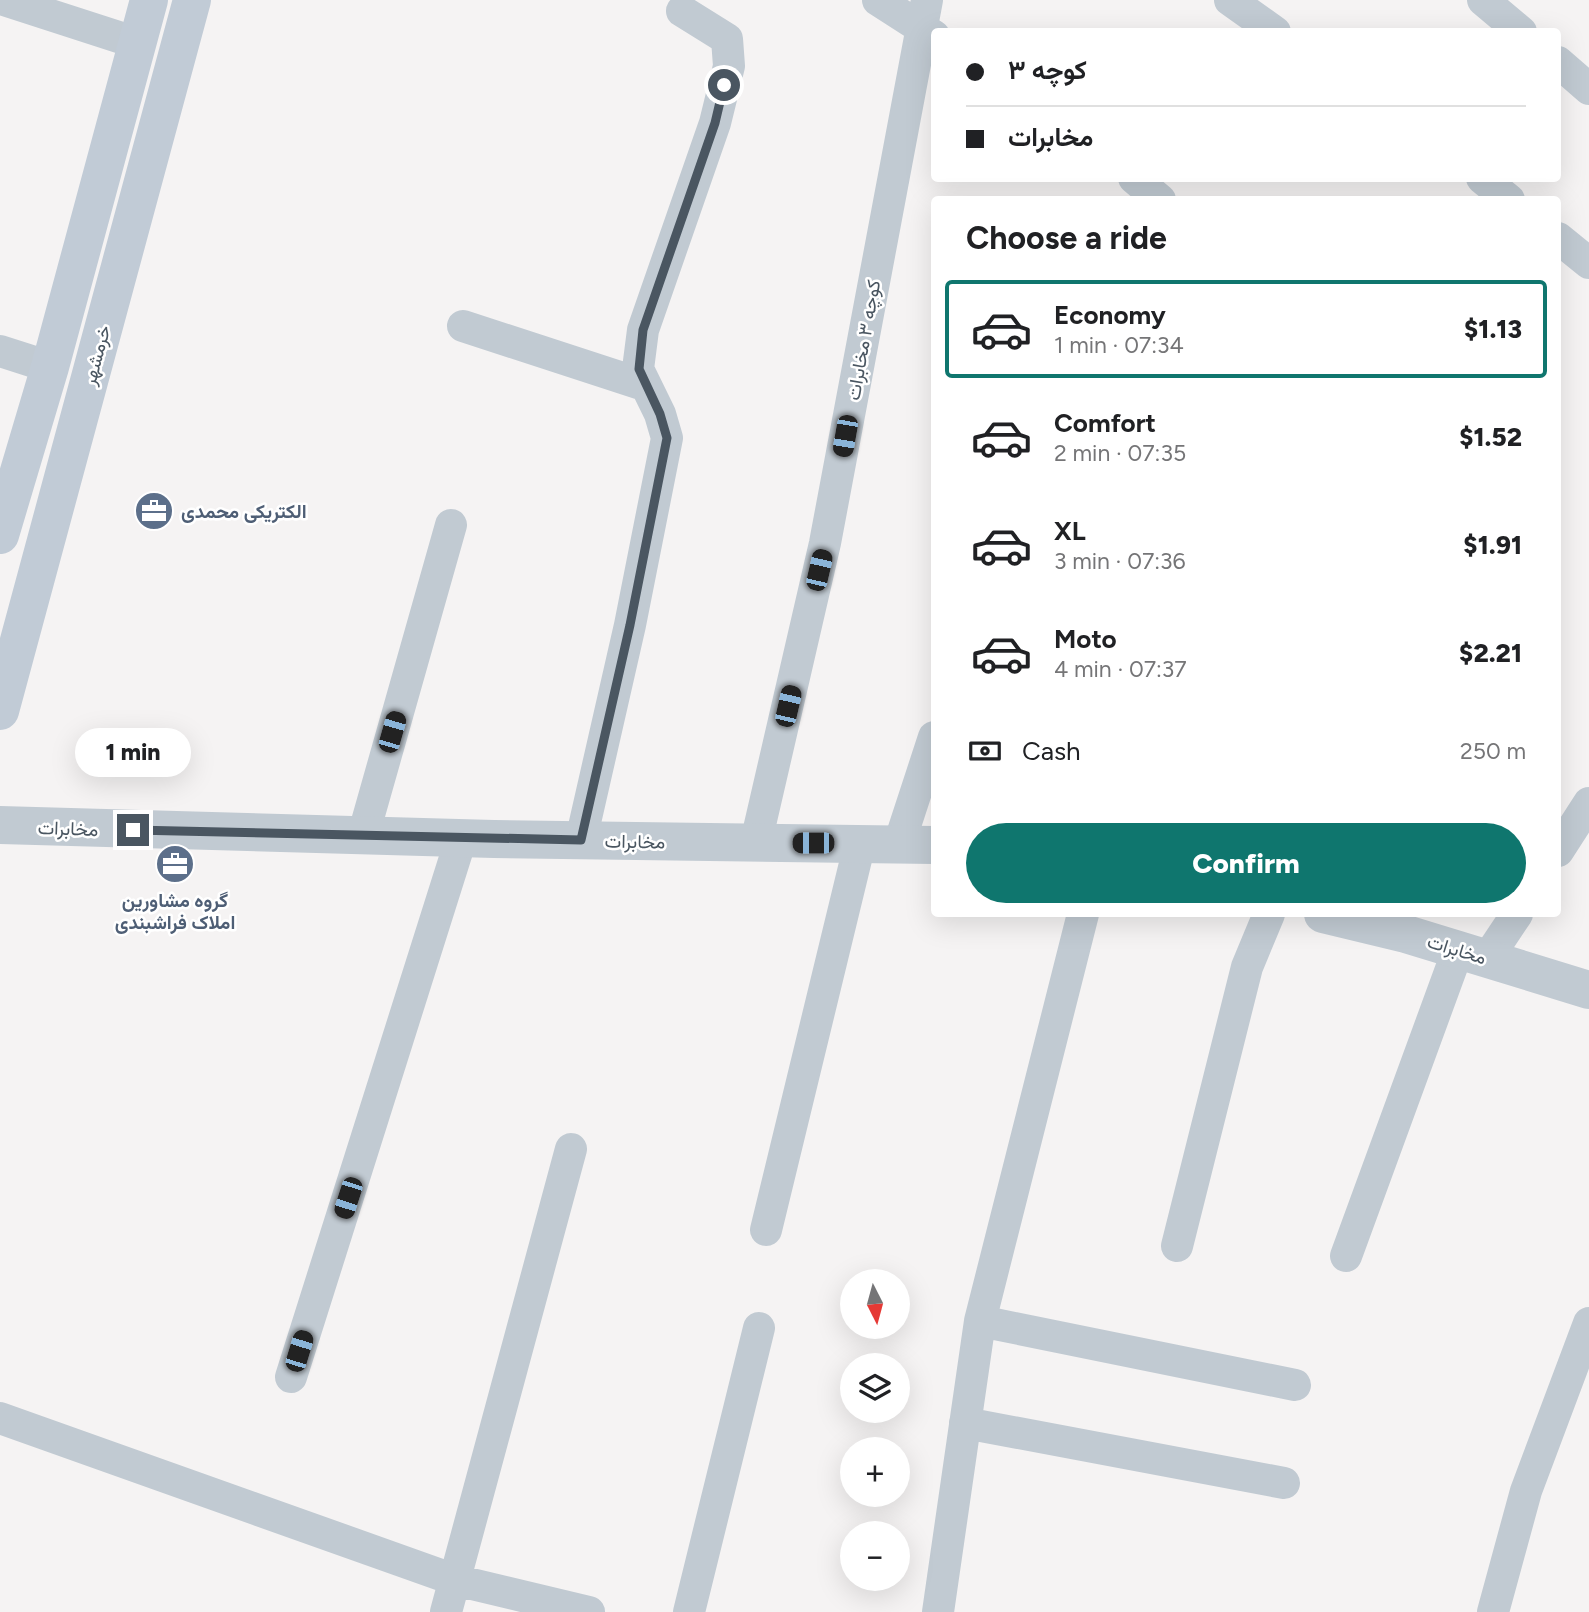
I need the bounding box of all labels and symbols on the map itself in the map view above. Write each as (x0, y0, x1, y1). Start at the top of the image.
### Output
route start (708, 69, 740, 101)
street label: کوچه ۳ مخابرات (842, 278, 887, 403)
street label: خرمشهر (77, 322, 116, 389)
car (832, 413, 859, 459)
office icon: الکتریکی محمدی (133, 490, 175, 532)
place label: الکتریکی محمدی (181, 500, 307, 524)
car (805, 547, 834, 593)
car (774, 683, 803, 729)
car (377, 709, 408, 755)
callout: 1 min (75, 728, 191, 778)
route end (117, 814, 149, 846)
street label: مخابرات (37, 816, 99, 841)
street label: مخابرات (604, 829, 666, 854)
car (793, 833, 835, 854)
office icon: گروه مشاورین املاک فراشبندی (154, 843, 196, 885)
place label: گروه مشاورین املاک فراشبندی (115, 889, 235, 935)
street label: مخابرات (1424, 930, 1489, 969)
car (332, 1175, 365, 1221)
north arrow (840, 1269, 910, 1339)
car (283, 1328, 316, 1374)

